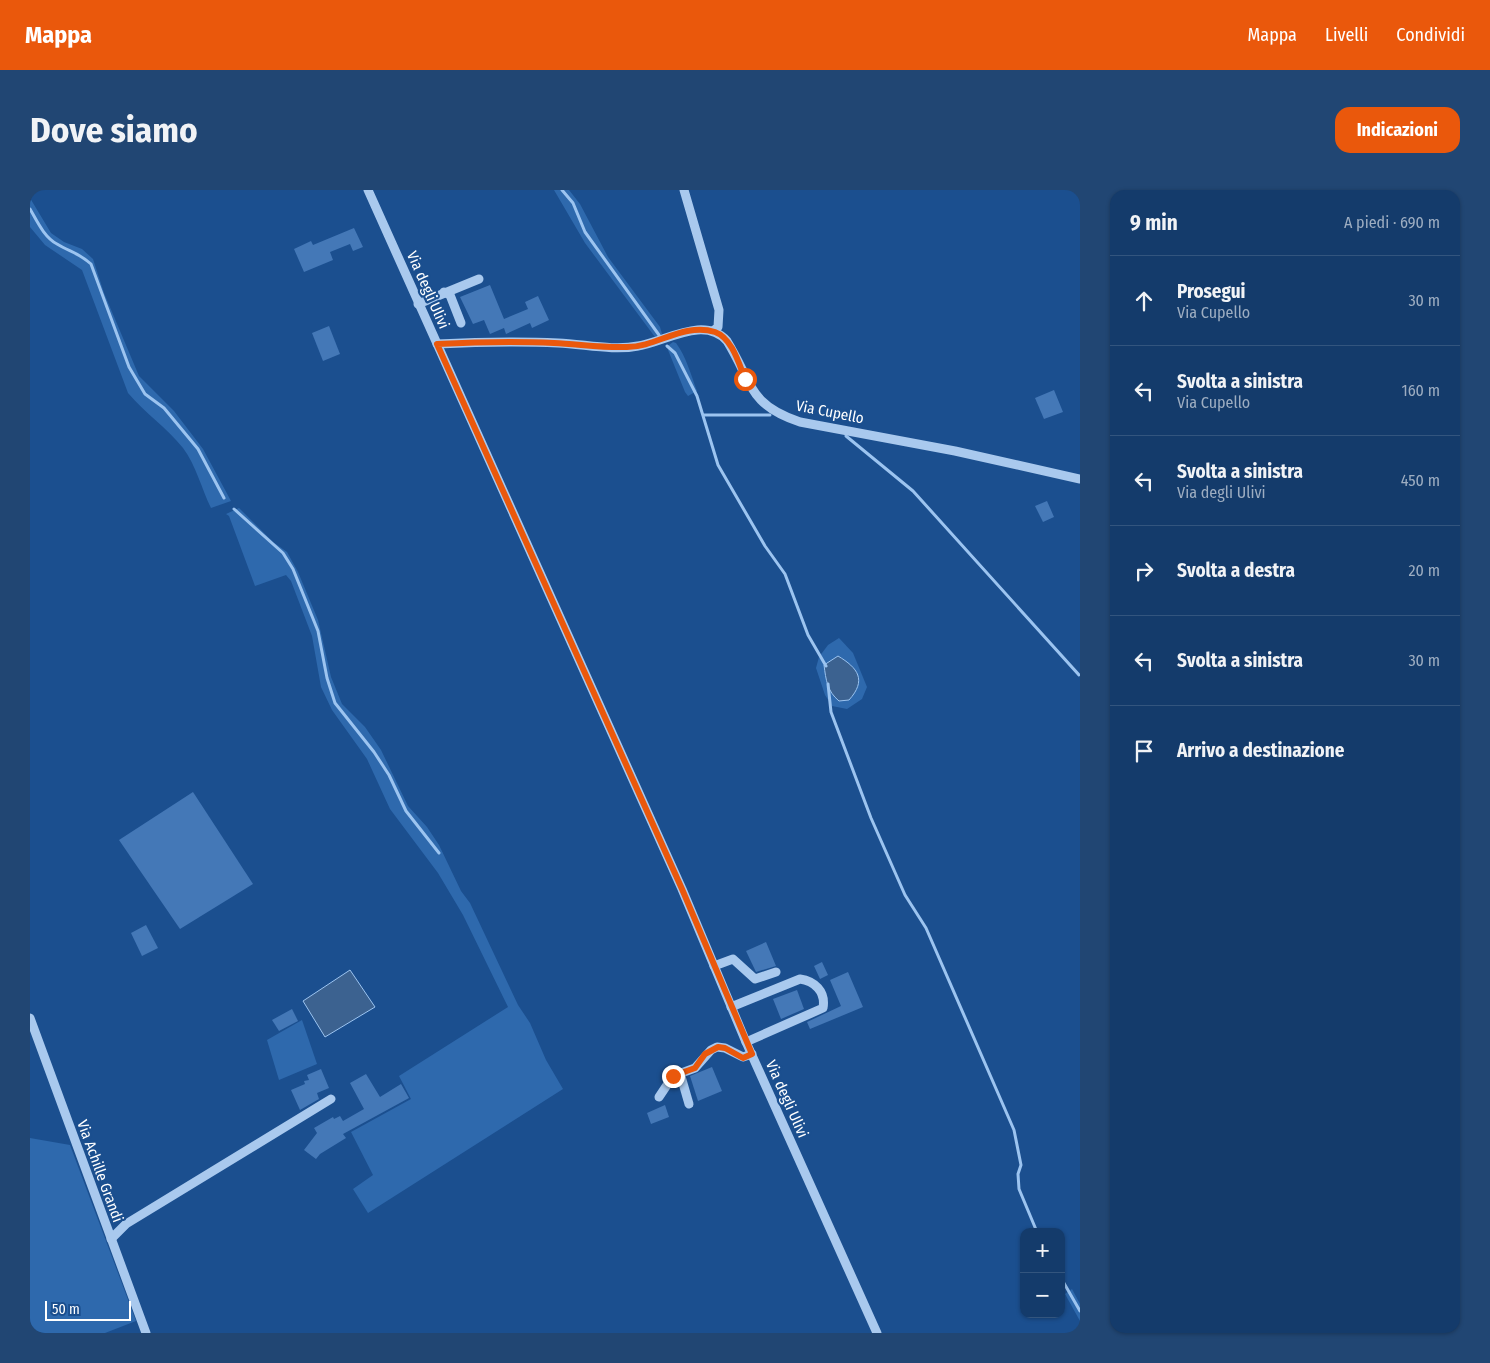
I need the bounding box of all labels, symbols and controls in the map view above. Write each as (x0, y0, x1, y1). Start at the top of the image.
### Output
text: Mappa (25, 21, 92, 49)
text: Mappa (1248, 24, 1297, 46)
text: Livelli (1325, 24, 1368, 46)
text: Condividi (1396, 24, 1465, 46)
button: Indicazioni (1335, 107, 1460, 153)
text: Dove siamo (30, 109, 198, 151)
text: 9 min (1130, 210, 1178, 236)
text: A piedi · 690 m (1344, 213, 1440, 232)
street label: Via degli Ulivi (403, 248, 453, 332)
text: Prosegui (1177, 280, 1246, 303)
icon: ahead (1130, 287, 1158, 315)
text: 30 m (1408, 291, 1440, 310)
text: Via Cupello (1177, 303, 1250, 322)
route start (734, 368, 757, 391)
text: Svolta a sinistra (1177, 370, 1303, 393)
icon: left (1130, 377, 1158, 405)
text: 160 m (1401, 381, 1440, 400)
text: Via Cupello (1177, 393, 1250, 412)
street label: Via Cupello (795, 397, 866, 427)
text: Svolta a sinistra (1177, 460, 1303, 483)
icon: left (1130, 467, 1158, 495)
text: 450 m (1401, 471, 1440, 490)
text: Via degli Ulivi (1177, 483, 1266, 502)
icon: right (1130, 557, 1158, 585)
text: Svolta a destra (1177, 559, 1295, 582)
text: 20 m (1409, 561, 1440, 580)
icon: left (1130, 647, 1158, 675)
text: Svolta a sinistra (1177, 649, 1303, 672)
text: 30 m (1408, 651, 1440, 670)
icon: arrive (1130, 737, 1158, 765)
text: Arrivo a destinazione (1177, 739, 1344, 762)
street label: Via degli Ulivi (762, 1057, 812, 1141)
route end (662, 1065, 685, 1088)
street label: Via Achille Grandi (73, 1117, 127, 1225)
map controls (1020, 1228, 1065, 1318)
button: + (1020, 1228, 1065, 1273)
button: − (1020, 1273, 1065, 1318)
scale bar (45, 1298, 131, 1321)
text: 50 m (52, 1301, 80, 1318)

